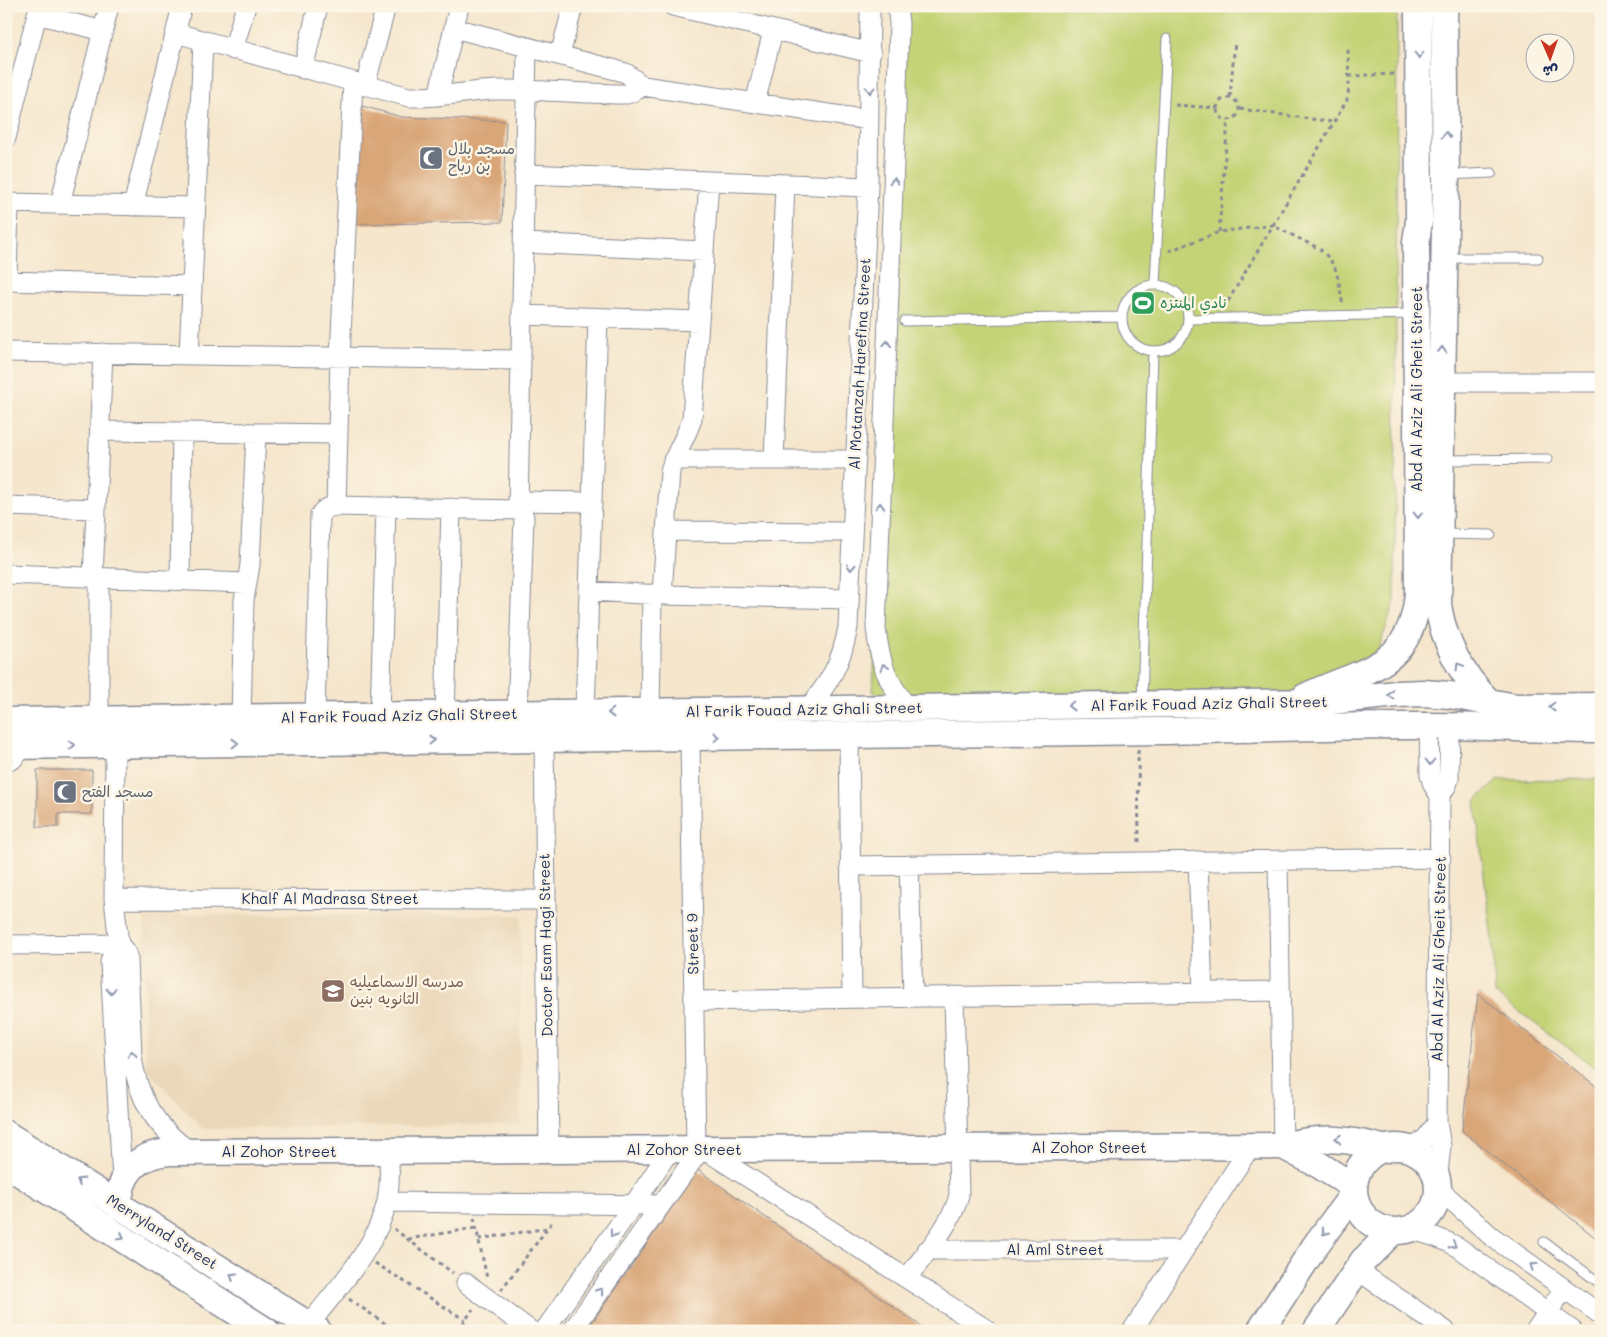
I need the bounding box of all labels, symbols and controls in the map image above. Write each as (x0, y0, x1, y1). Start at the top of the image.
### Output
north arrow (1524, 32, 1574, 82)
one-way arrow (1414, 52, 1424, 59)
text: ش (1542, 62, 1559, 81)
one-way arrow (865, 86, 875, 94)
one-way arrow (1440, 130, 1451, 138)
place label: مسجد بلال بن رباح (448, 138, 515, 176)
mosque icon: مسجد بلال بن رباح (418, 145, 444, 171)
one-way arrow (889, 177, 899, 184)
street label: Al Motanzah Harefina Street (843, 257, 875, 471)
street label: Abd Al Aziz Ali Gheit Street (1406, 286, 1426, 492)
sports icon: نادي المنتزه (1130, 290, 1156, 316)
place label: نادي المنتزه (1160, 292, 1227, 314)
one-way arrow (882, 339, 892, 347)
one-way arrow (1437, 345, 1447, 353)
one-way arrow (875, 502, 886, 510)
one-way arrow (1412, 511, 1423, 519)
one-way arrow (845, 563, 856, 571)
one-way arrow (1455, 662, 1465, 671)
one-way arrow (880, 664, 890, 672)
one-way arrow (1386, 689, 1394, 700)
street label: Al Farik Fouad Aziz Ghali Street (1090, 691, 1328, 715)
street label: Al Farik Fouad Aziz Ghali Street (685, 697, 923, 721)
one-way arrow (1067, 701, 1074, 711)
one-way arrow (1548, 702, 1556, 712)
street label: Al Farik Fouad Aziz Ghali Street (280, 703, 518, 727)
one-way arrow (607, 708, 614, 718)
one-way arrow (714, 732, 722, 742)
one-way arrow (429, 735, 437, 745)
one-way arrow (232, 738, 239, 748)
one-way arrow (69, 740, 77, 750)
one-way arrow (1425, 759, 1435, 767)
mosque icon: مسجد الفتح (52, 779, 78, 805)
place label: مسجد الفتح (82, 781, 154, 802)
street label: Doctor Esam Hagi Street (533, 853, 557, 1037)
street label: Abd Al Aziz Ali Gheit Street (1426, 856, 1450, 1062)
street label: Khalf Al Madrasa Street (241, 888, 419, 908)
street label: Street 9 (681, 913, 703, 975)
place label: مدرسه الاسماعيليه الثانويه بنين (350, 971, 464, 1009)
school or university icon: مدرسه الاسماعيليه الثانويه بنين (320, 978, 346, 1004)
one-way arrow (106, 987, 117, 995)
one-way arrow (126, 1050, 137, 1058)
one-way arrow (1334, 1134, 1342, 1145)
street label: Al Zohor Street (1031, 1137, 1147, 1157)
street label: Al Zohor Street (626, 1139, 742, 1159)
street label: Al Zohor Street (221, 1141, 337, 1161)
one-way arrow (77, 1178, 86, 1188)
street label: Merryland Street (103, 1189, 222, 1273)
one-way arrow (1322, 1226, 1331, 1236)
one-way arrow (610, 1228, 619, 1238)
one-way arrow (116, 1231, 125, 1241)
street label: Al Aml Street (1006, 1239, 1104, 1259)
one-way arrow (1448, 1239, 1457, 1249)
one-way arrow (1529, 1263, 1539, 1272)
one-way arrow (230, 1273, 239, 1283)
one-way arrow (594, 1287, 603, 1297)

